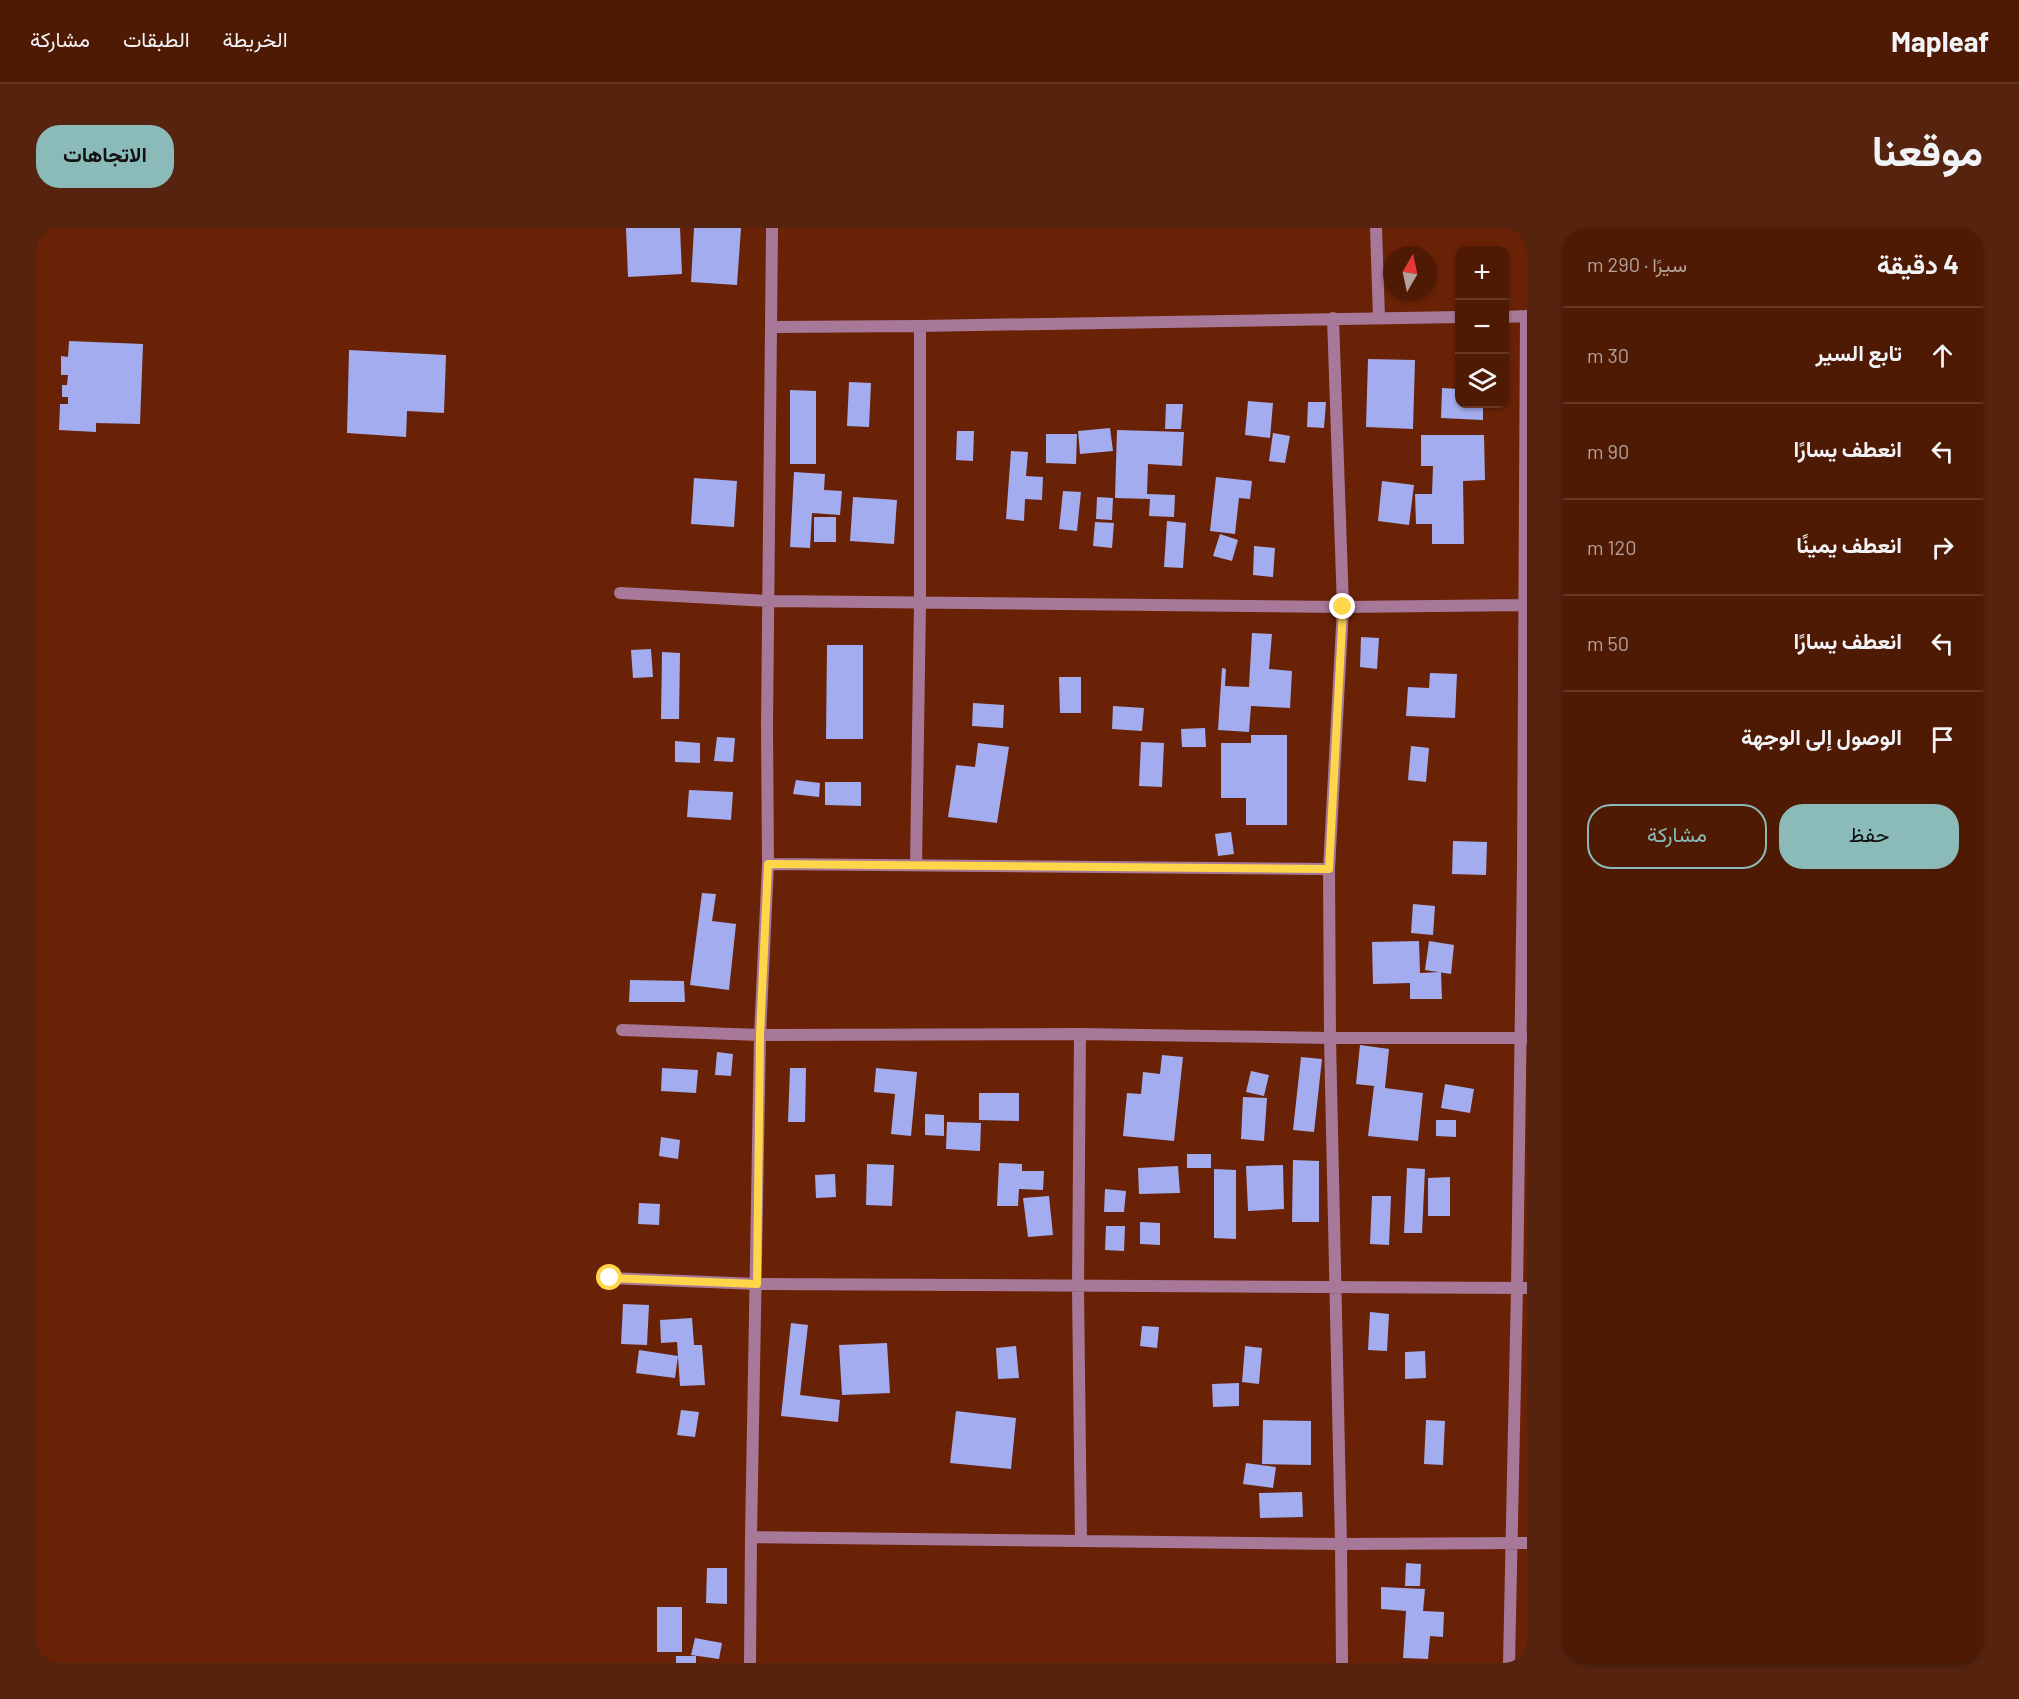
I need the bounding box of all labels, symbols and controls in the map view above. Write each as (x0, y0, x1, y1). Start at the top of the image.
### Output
text: Mapleaf (1891, 24, 1989, 58)
text: مشاركة (30, 26, 90, 51)
text: الطبقات (123, 26, 190, 51)
text: الخريطة (223, 26, 288, 51)
text: موقعنا (1872, 124, 1983, 174)
button: الاتجاهات (36, 125, 174, 188)
north arrow (1383, 246, 1437, 300)
map controls (1455, 246, 1509, 408)
button: + (1455, 246, 1509, 300)
text: 4 دقيقة (1877, 248, 1959, 279)
text: سيرًا · 290 m (1587, 252, 1687, 276)
button: − (1455, 300, 1509, 354)
text: تابع السير (1816, 339, 1902, 365)
icon: ahead (1926, 339, 1959, 372)
text: 30 m (1587, 343, 1629, 367)
button: layers (1455, 354, 1509, 408)
text: انعطف يسارًا (1793, 435, 1902, 461)
icon: left (1926, 435, 1959, 468)
text: 90 m (1587, 439, 1629, 463)
text: انعطف يمينًا (1796, 531, 1902, 557)
icon: right (1926, 531, 1959, 564)
text: 120 m (1587, 535, 1637, 559)
route end (1329, 593, 1355, 619)
text: انعطف يسارًا (1793, 627, 1902, 653)
icon: left (1926, 627, 1959, 660)
text: 50 m (1587, 631, 1629, 655)
text: الوصول إلى الوجهة (1741, 723, 1902, 749)
icon: arrive (1926, 723, 1959, 756)
button: مشاركة (1587, 804, 1767, 869)
button: حفظ (1779, 804, 1959, 869)
route start (596, 1264, 622, 1290)

